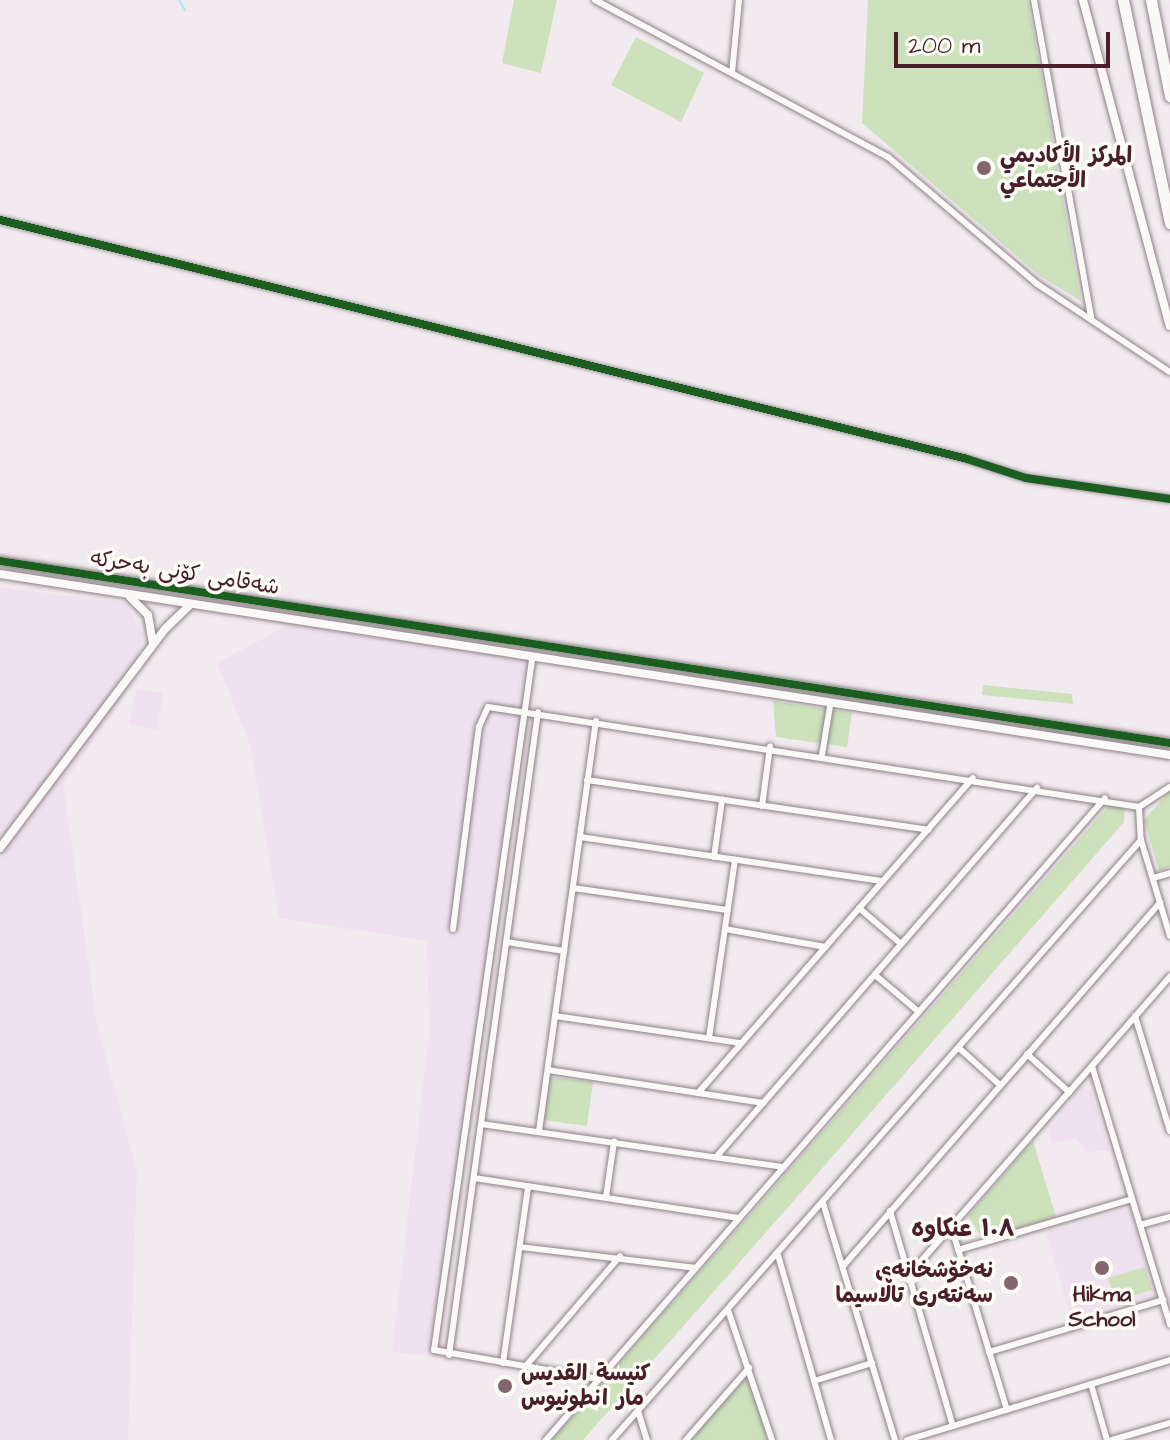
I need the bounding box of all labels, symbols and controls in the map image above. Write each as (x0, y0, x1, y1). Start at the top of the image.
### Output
scale bar (898, 16, 1114, 66)
text: 200 m (908, 29, 980, 63)
place label: المركز الأكاديمي الأجتماعي (1000, 142, 1132, 194)
marker: المركز الأكاديمي الأجتماعي (975, 159, 993, 177)
street label: شەقامی کۆنی بەحرکە (89, 545, 281, 601)
district label: ١٠٨ عنکاوە (911, 1216, 1015, 1244)
place label: نەخۆشخانەی سەنتەری تاڵاسیما (836, 1257, 993, 1308)
marker: Hikma School (1093, 1259, 1111, 1277)
marker: نەخۆشخانەی سەنتەری تاڵاسیما (1000, 1272, 1022, 1294)
place label: Hikma School (1068, 1281, 1136, 1332)
place label: كنيسة القديس مار انطونيوس (521, 1360, 651, 1412)
marker: كنيسة القديس مار انطونيوس (496, 1377, 514, 1395)

